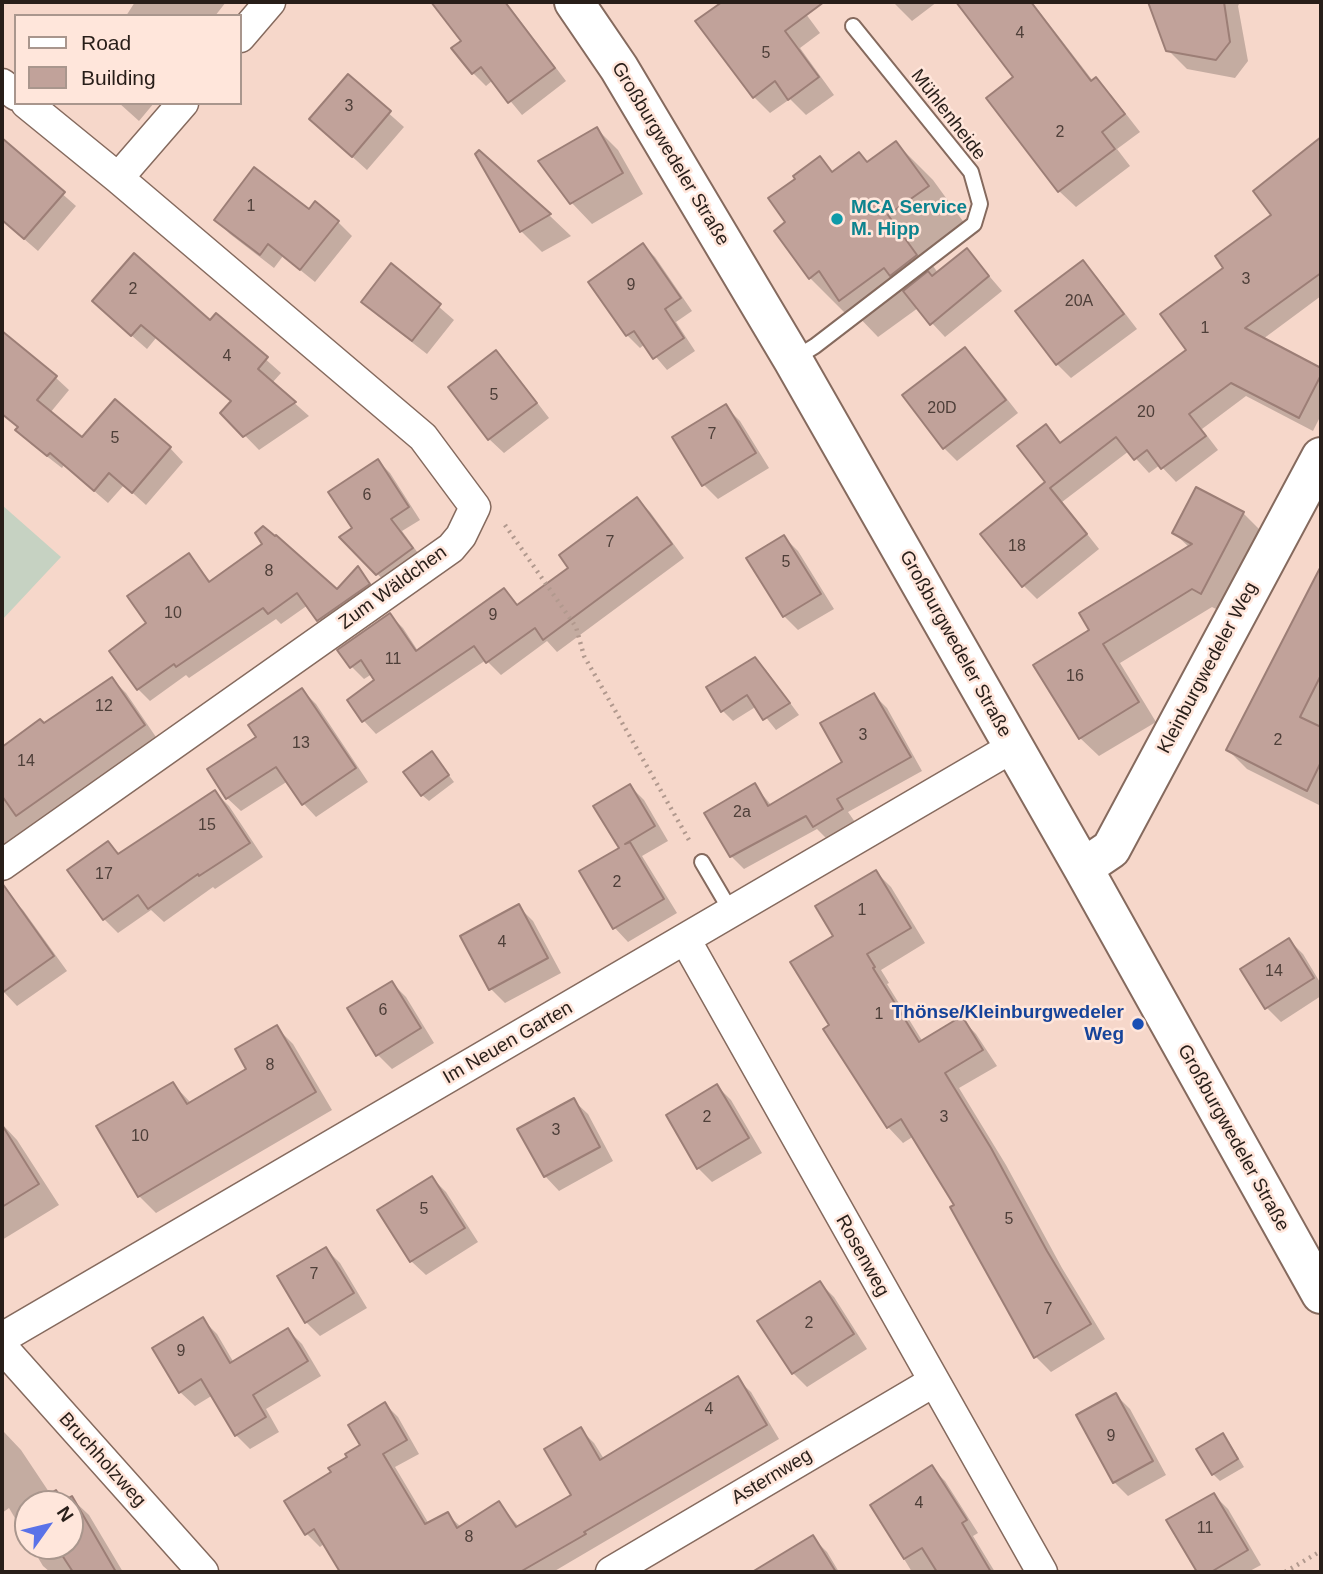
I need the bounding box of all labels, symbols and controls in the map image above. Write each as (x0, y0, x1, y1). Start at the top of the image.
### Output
legend (14, 14, 242, 105)
house number: 4 (1016, 24, 1024, 44)
text: Road (81, 31, 131, 54)
house number: 5 (762, 44, 770, 64)
street label: Großburgwedeler Straße (606, 58, 734, 250)
street label: Mühlenheide (906, 65, 990, 165)
text: Building (81, 66, 156, 89)
house number: 3 (345, 97, 353, 117)
house number: 2 (1056, 123, 1064, 143)
house number: 1 (247, 197, 255, 217)
place label: MCA Service M. Hipp (851, 197, 967, 241)
marker: MCA Service M. Hipp (829, 211, 845, 227)
house number: 3 (1242, 270, 1250, 290)
house number: 9 (627, 276, 635, 296)
house number: 2 (129, 280, 137, 300)
house number: 20A (1065, 292, 1093, 312)
house number: 1 (1201, 319, 1209, 339)
house number: 4 (223, 347, 231, 367)
house number: 5 (490, 386, 498, 406)
house number: 20D (927, 399, 957, 419)
house number: 20 (1137, 403, 1155, 423)
house number: 7 (708, 425, 716, 445)
house number: 5 (111, 429, 119, 449)
house number: 6 (363, 486, 371, 506)
house number: 7 (606, 533, 614, 553)
house number: 18 (1008, 537, 1026, 557)
street label: Zum Wäldchen (335, 541, 451, 635)
street label: Großburgwedeler Straße (894, 547, 1016, 741)
house number: 5 (782, 553, 790, 573)
house number: 8 (265, 562, 273, 582)
street label: Kleinburgwedeler Weg (1153, 578, 1263, 758)
house number: 10 (164, 604, 182, 624)
house number: 9 (489, 606, 497, 626)
house number: 11 (385, 650, 401, 670)
house number: 16 (1066, 667, 1084, 687)
house number: 12 (95, 697, 113, 717)
house number: 3 (859, 726, 867, 746)
house number: 2 (1274, 731, 1282, 751)
house number: 13 (292, 734, 310, 754)
house number: 14 (17, 752, 35, 772)
house number: 2a (733, 803, 751, 823)
house number: 15 (198, 816, 216, 836)
house number: 17 (95, 865, 113, 885)
house number: 2 (613, 873, 621, 893)
house number: 1 (858, 901, 866, 921)
house number: 4 (498, 933, 506, 953)
house number: 14 (1265, 962, 1283, 982)
street label: Im Neuen Garten (439, 997, 577, 1089)
house number: 6 (379, 1001, 387, 1021)
place label: Thönse/Kleinburgwedeler Weg (892, 1002, 1124, 1046)
house number: 1 (875, 1005, 883, 1025)
marker: Thönse/Kleinburgwedeler Weg (1130, 1016, 1146, 1032)
street label: Großburgwedeler Straße (1172, 1041, 1294, 1235)
house number: 8 (266, 1056, 274, 1076)
house number: 2 (703, 1108, 711, 1128)
house number: 3 (940, 1108, 948, 1128)
house number: 3 (552, 1121, 560, 1141)
house number: 10 (131, 1127, 149, 1147)
house number: 5 (420, 1200, 428, 1220)
house number: 5 (1005, 1210, 1013, 1230)
street label: Rosenweg (830, 1211, 894, 1301)
house number: 7 (310, 1265, 318, 1285)
house number: 7 (1044, 1300, 1052, 1320)
house number: 2 (805, 1314, 813, 1334)
house number: 9 (177, 1342, 185, 1362)
house number: 4 (705, 1400, 713, 1420)
street label: Bruchholzweg (54, 1408, 150, 1512)
house number: 9 (1107, 1427, 1115, 1447)
street label: Asternweg (728, 1444, 816, 1510)
north arrow (14, 1490, 84, 1560)
house number: 4 (915, 1494, 923, 1514)
text: N (53, 1503, 78, 1526)
house number: 11 (1197, 1519, 1213, 1539)
house number: 8 (465, 1528, 473, 1548)

